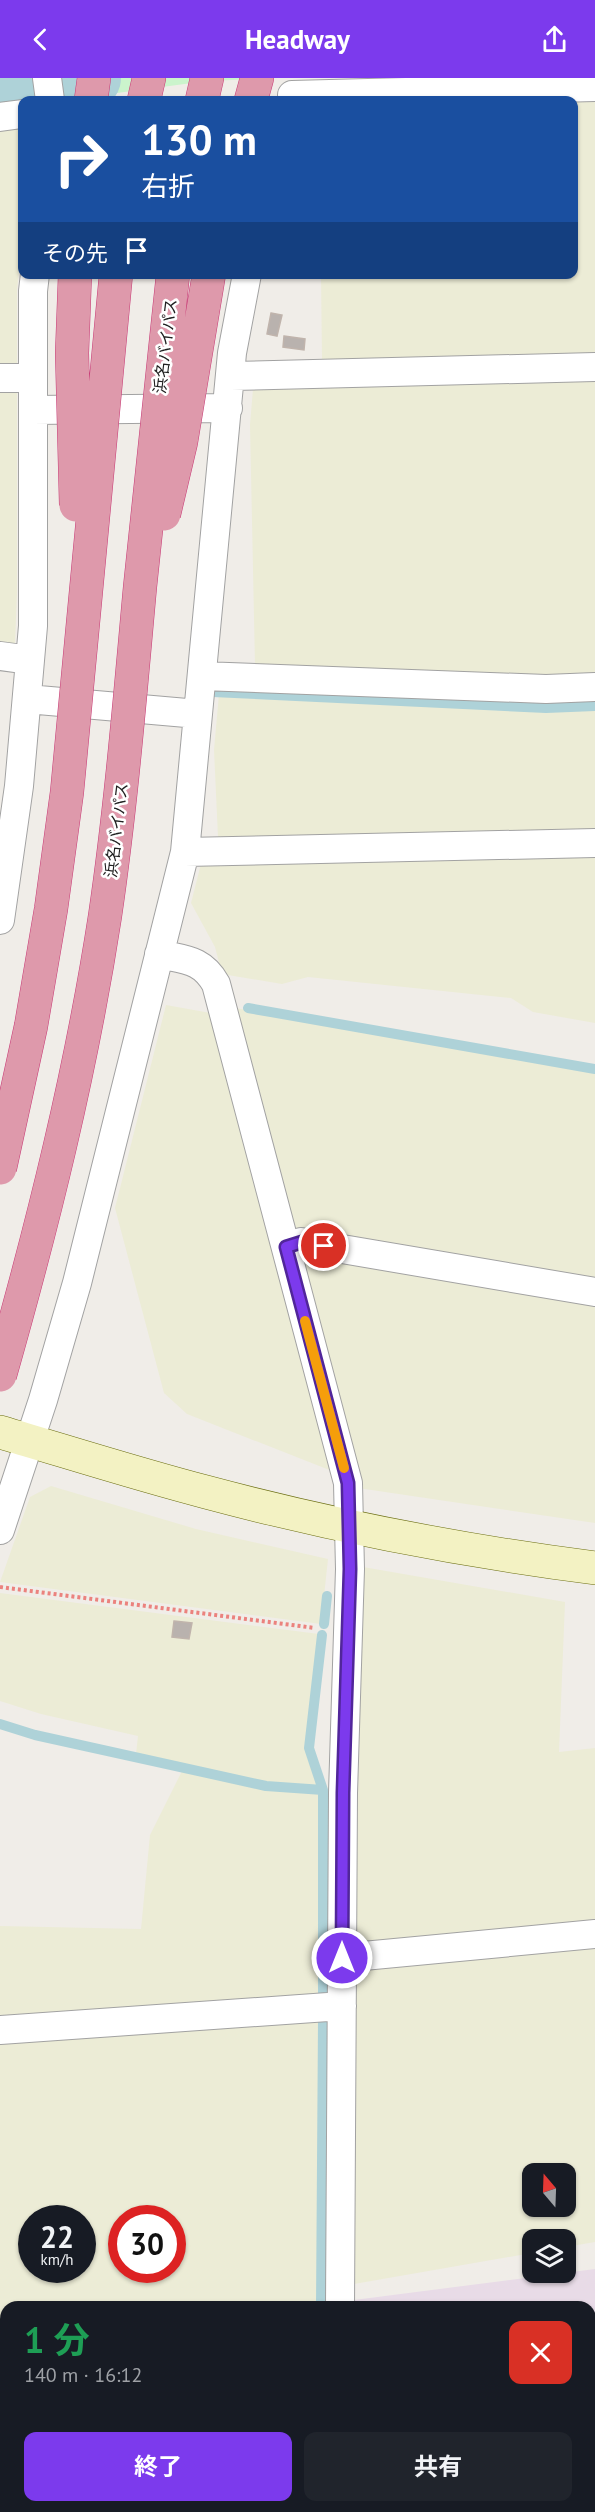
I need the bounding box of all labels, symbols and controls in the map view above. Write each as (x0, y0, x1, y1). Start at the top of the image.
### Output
text: Headway (245, 22, 350, 56)
icon: back (24, 23, 57, 56)
icon: share (538, 23, 571, 56)
text: 130 m (141, 112, 257, 167)
icon: right (42, 120, 120, 198)
text: 右折 (141, 169, 195, 203)
icon: arrive (120, 234, 153, 267)
text: その先 (42, 239, 108, 267)
street label: 浜名バイパス (149, 297, 181, 395)
street label: 浜名バイパス (100, 781, 132, 879)
pin (298, 1220, 349, 1271)
icon: arrive (307, 1229, 340, 1262)
position arrow (310, 1926, 374, 1990)
north arrow (522, 2163, 576, 2217)
map controls (522, 2163, 576, 2283)
speed limit sign: 30 (108, 2205, 186, 2283)
text: 22 (40, 2217, 74, 2256)
button: layers (522, 2229, 576, 2283)
text: km/h (41, 2250, 73, 2269)
text: 1 分 (24, 2316, 90, 2363)
button: close (509, 2321, 572, 2384)
text: 140 m · 16:12 (24, 2362, 142, 2388)
button: 終了 (24, 2432, 292, 2501)
button: 共有 (304, 2432, 572, 2501)

